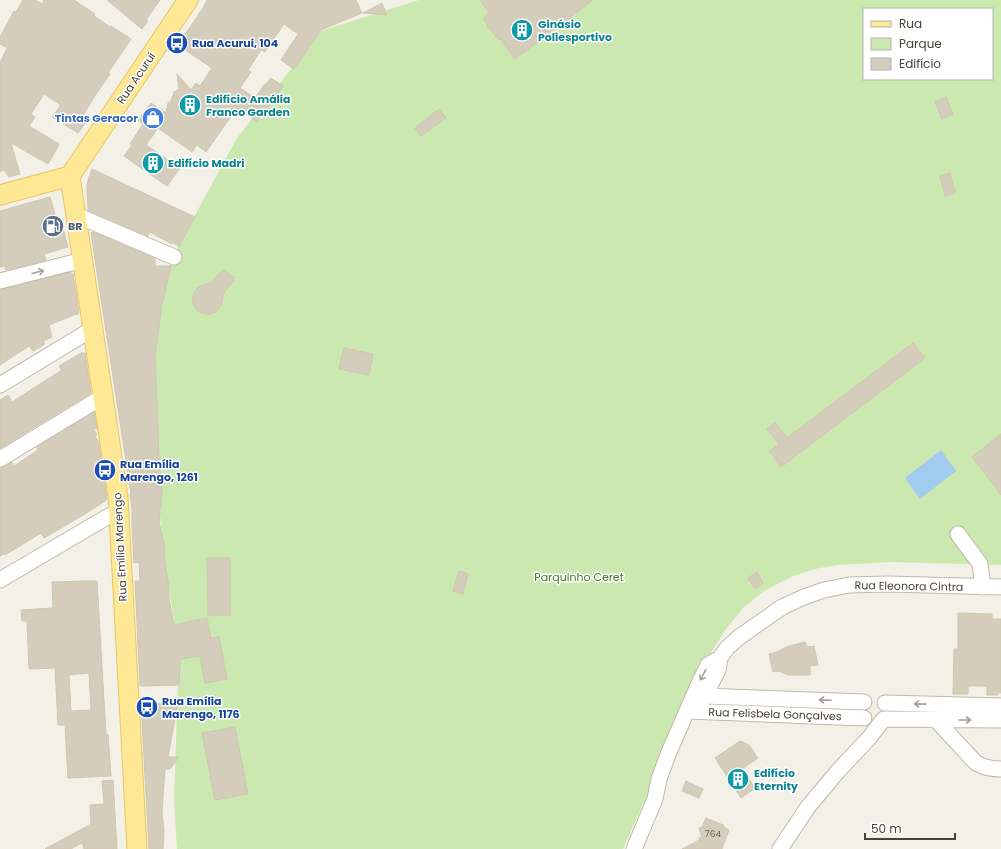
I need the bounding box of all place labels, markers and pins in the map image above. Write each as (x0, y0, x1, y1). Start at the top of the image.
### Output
place label: Ginásio Poliesportivo (538, 16, 612, 45)
building icon: Ginásio Poliesportivo (509, 17, 535, 43)
bus stop icon: Rua Acurui, 104 (164, 30, 190, 56)
place label: Rua Acurui, 104 (192, 35, 279, 51)
place label: Edifício Amália Franco Garden (206, 91, 291, 120)
building icon: Edifício Amália Franco Garden (177, 92, 203, 118)
shop icon: Tintas Geracor (140, 105, 166, 131)
place label: Tintas Geracor (55, 110, 138, 126)
building icon: Edifício Madri (140, 150, 166, 176)
place label: Edifício Madri (168, 155, 244, 171)
fuel station icon: BR (40, 213, 66, 239)
place label: BR (68, 218, 82, 234)
place label: Rua Emília Marengo, 1261 (120, 456, 198, 485)
bus stop icon: Rua Emília Marengo, 1261 (92, 457, 118, 483)
place label: Rua Emília Marengo, 1176 (162, 693, 240, 722)
bus stop icon: Rua Emília Marengo, 1176 (134, 694, 160, 720)
place label: Edifício Eternity (754, 765, 798, 794)
building icon: Edifício Eternity (725, 766, 751, 792)

